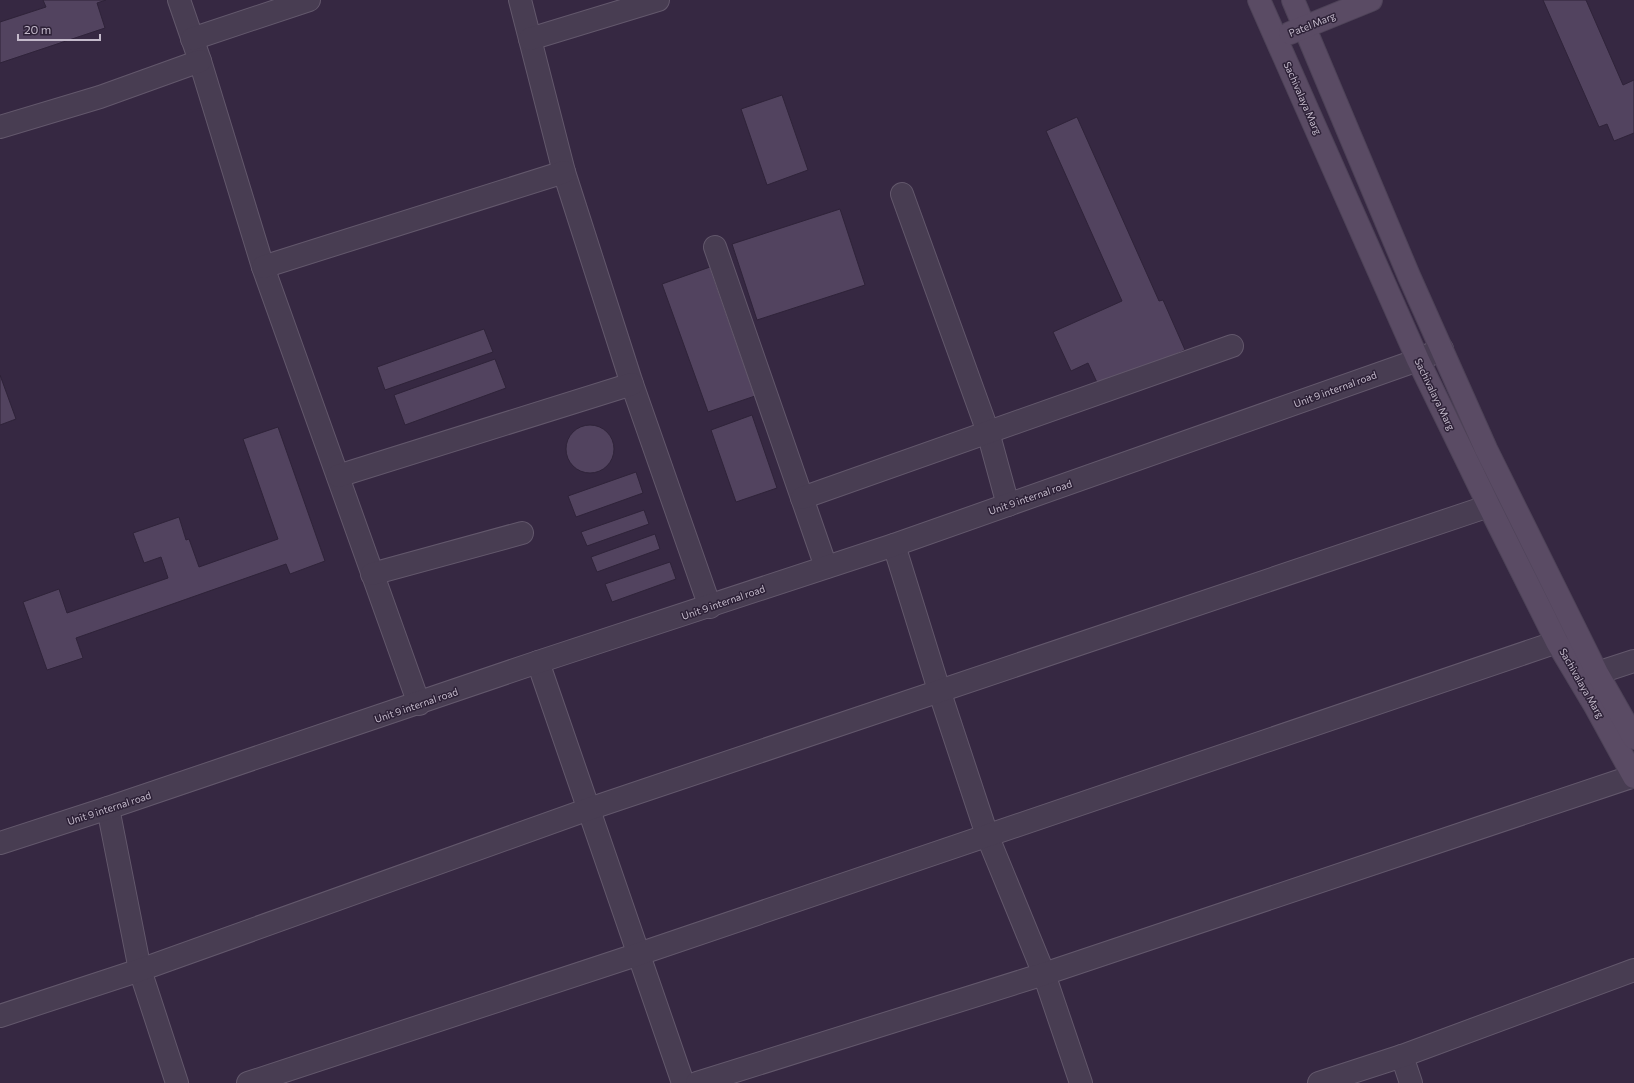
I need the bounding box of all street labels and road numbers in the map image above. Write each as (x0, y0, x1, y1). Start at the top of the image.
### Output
street label: Patel Marg (1287, 9, 1338, 39)
street label: Sachivalaya Marg (1282, 60, 1325, 137)
street label: Sachivalaya Marg (1412, 356, 1458, 432)
street label: Unit 9 internal road (1292, 368, 1378, 410)
street label: Unit 9 internal road (987, 477, 1073, 517)
street label: Unit 9 internal road (680, 582, 766, 622)
street label: Sachivalaya Marg (1557, 646, 1607, 721)
street label: Unit 9 internal road (373, 685, 459, 725)
street label: Unit 9 internal road (66, 789, 153, 827)

